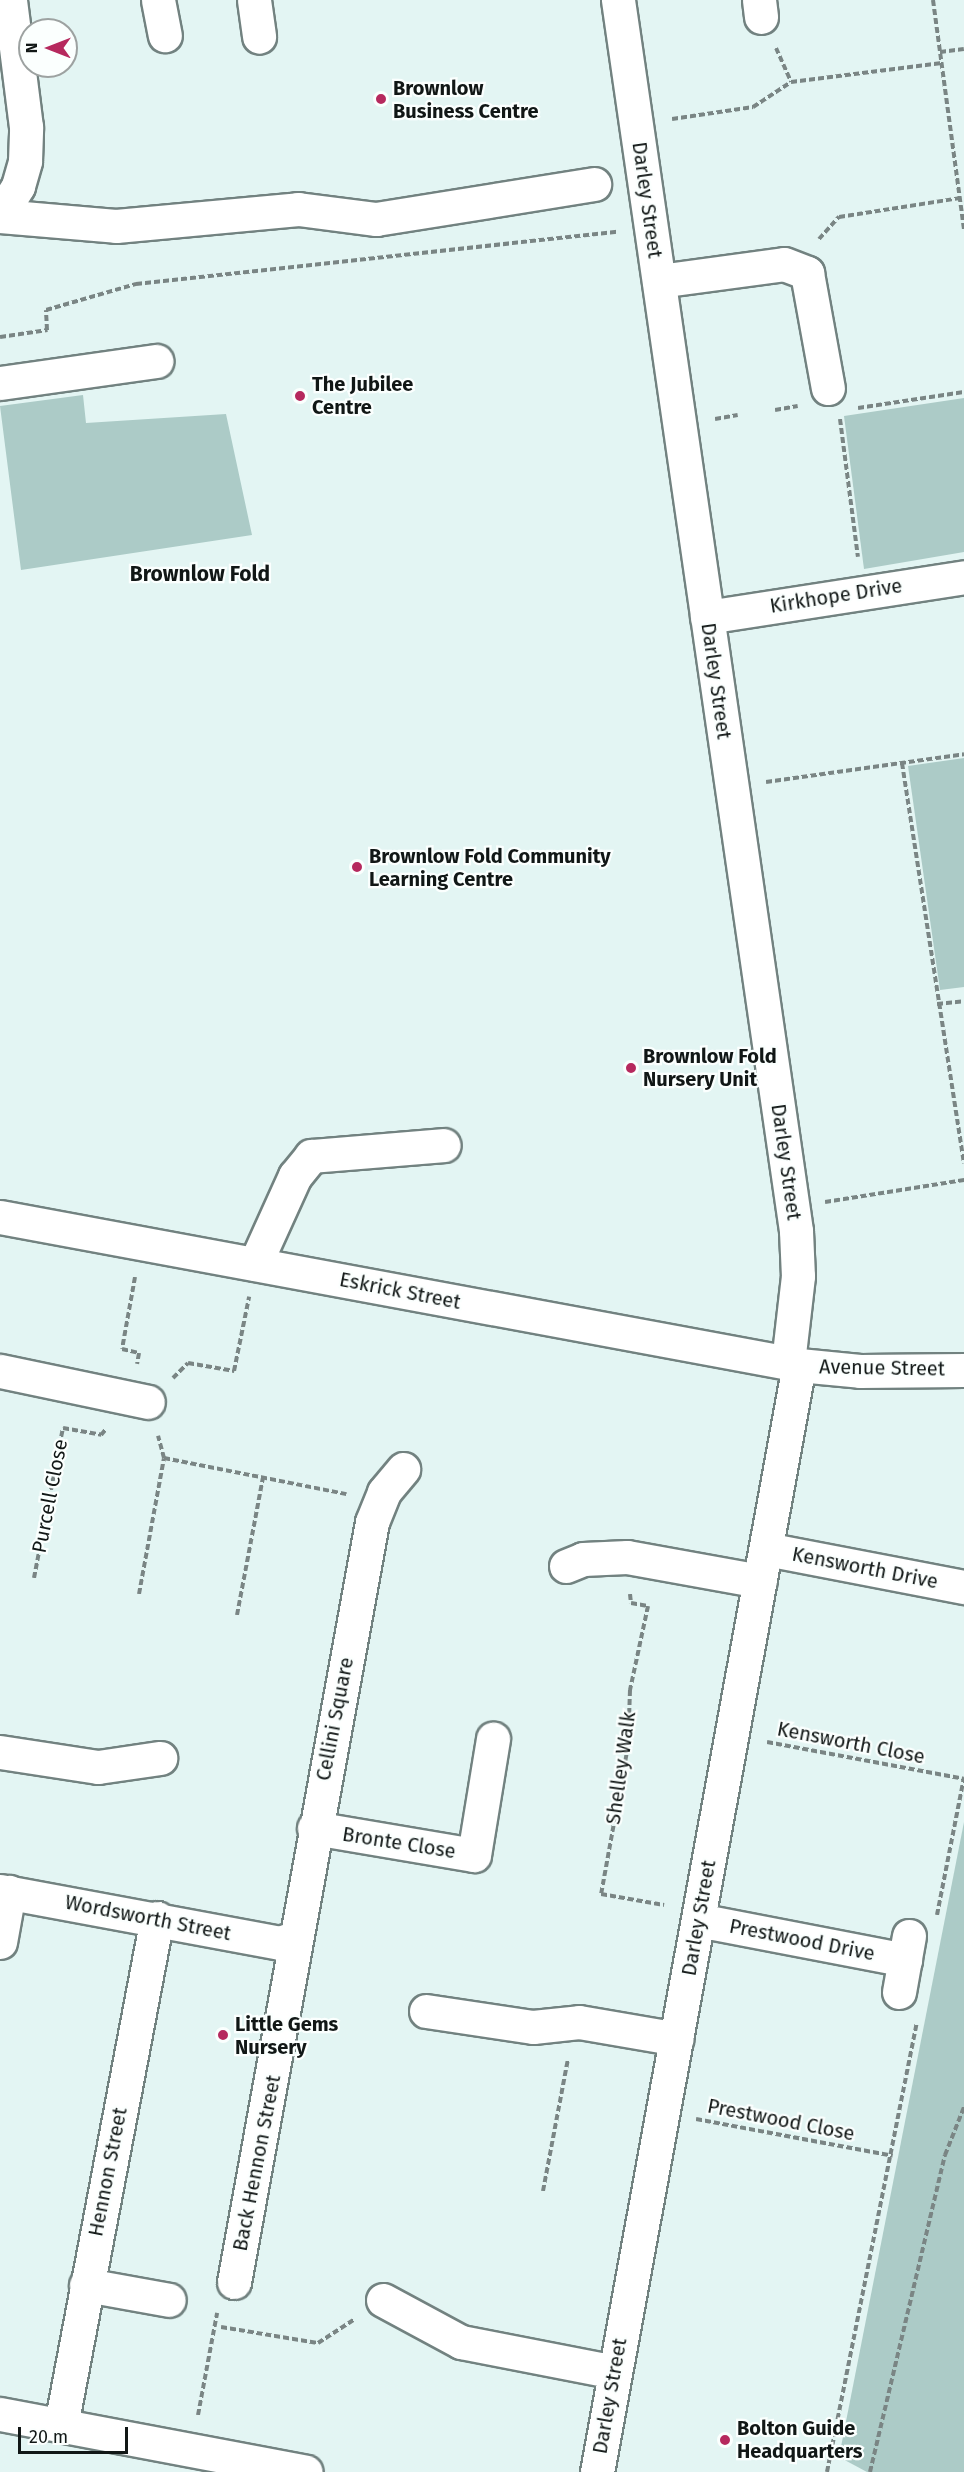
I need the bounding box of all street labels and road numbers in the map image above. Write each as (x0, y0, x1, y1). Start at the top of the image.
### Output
street label: Darley Street (627, 140, 667, 260)
street label: Kirkhope Drive (768, 574, 904, 618)
street label: Darley Street (696, 621, 736, 741)
street label: Darley Street (766, 1102, 806, 1222)
street label: Eskrick Street (337, 1267, 463, 1315)
street label: Avenue Street (819, 1355, 945, 1381)
street label: Purcell Close (27, 1437, 73, 1555)
street label: Kensworth Drive (790, 1542, 940, 1594)
street label: Cellini Square (311, 1655, 359, 1783)
street label: Shelley Walk (601, 1710, 641, 1826)
street label: Kensworth Close (775, 1717, 927, 1769)
street label: Bronte Close (341, 1822, 457, 1864)
street label: Darley Street (677, 1858, 721, 1978)
street label: Wordsworth Street (63, 1890, 233, 1946)
street label: Prestwood Drive (727, 1914, 877, 1966)
street label: Back Hennon Street (228, 2073, 286, 2253)
street label: Prestwood Close (705, 2094, 857, 2146)
street label: Hennon Street (84, 2105, 132, 2239)
street label: Darley Street (588, 2336, 632, 2456)

